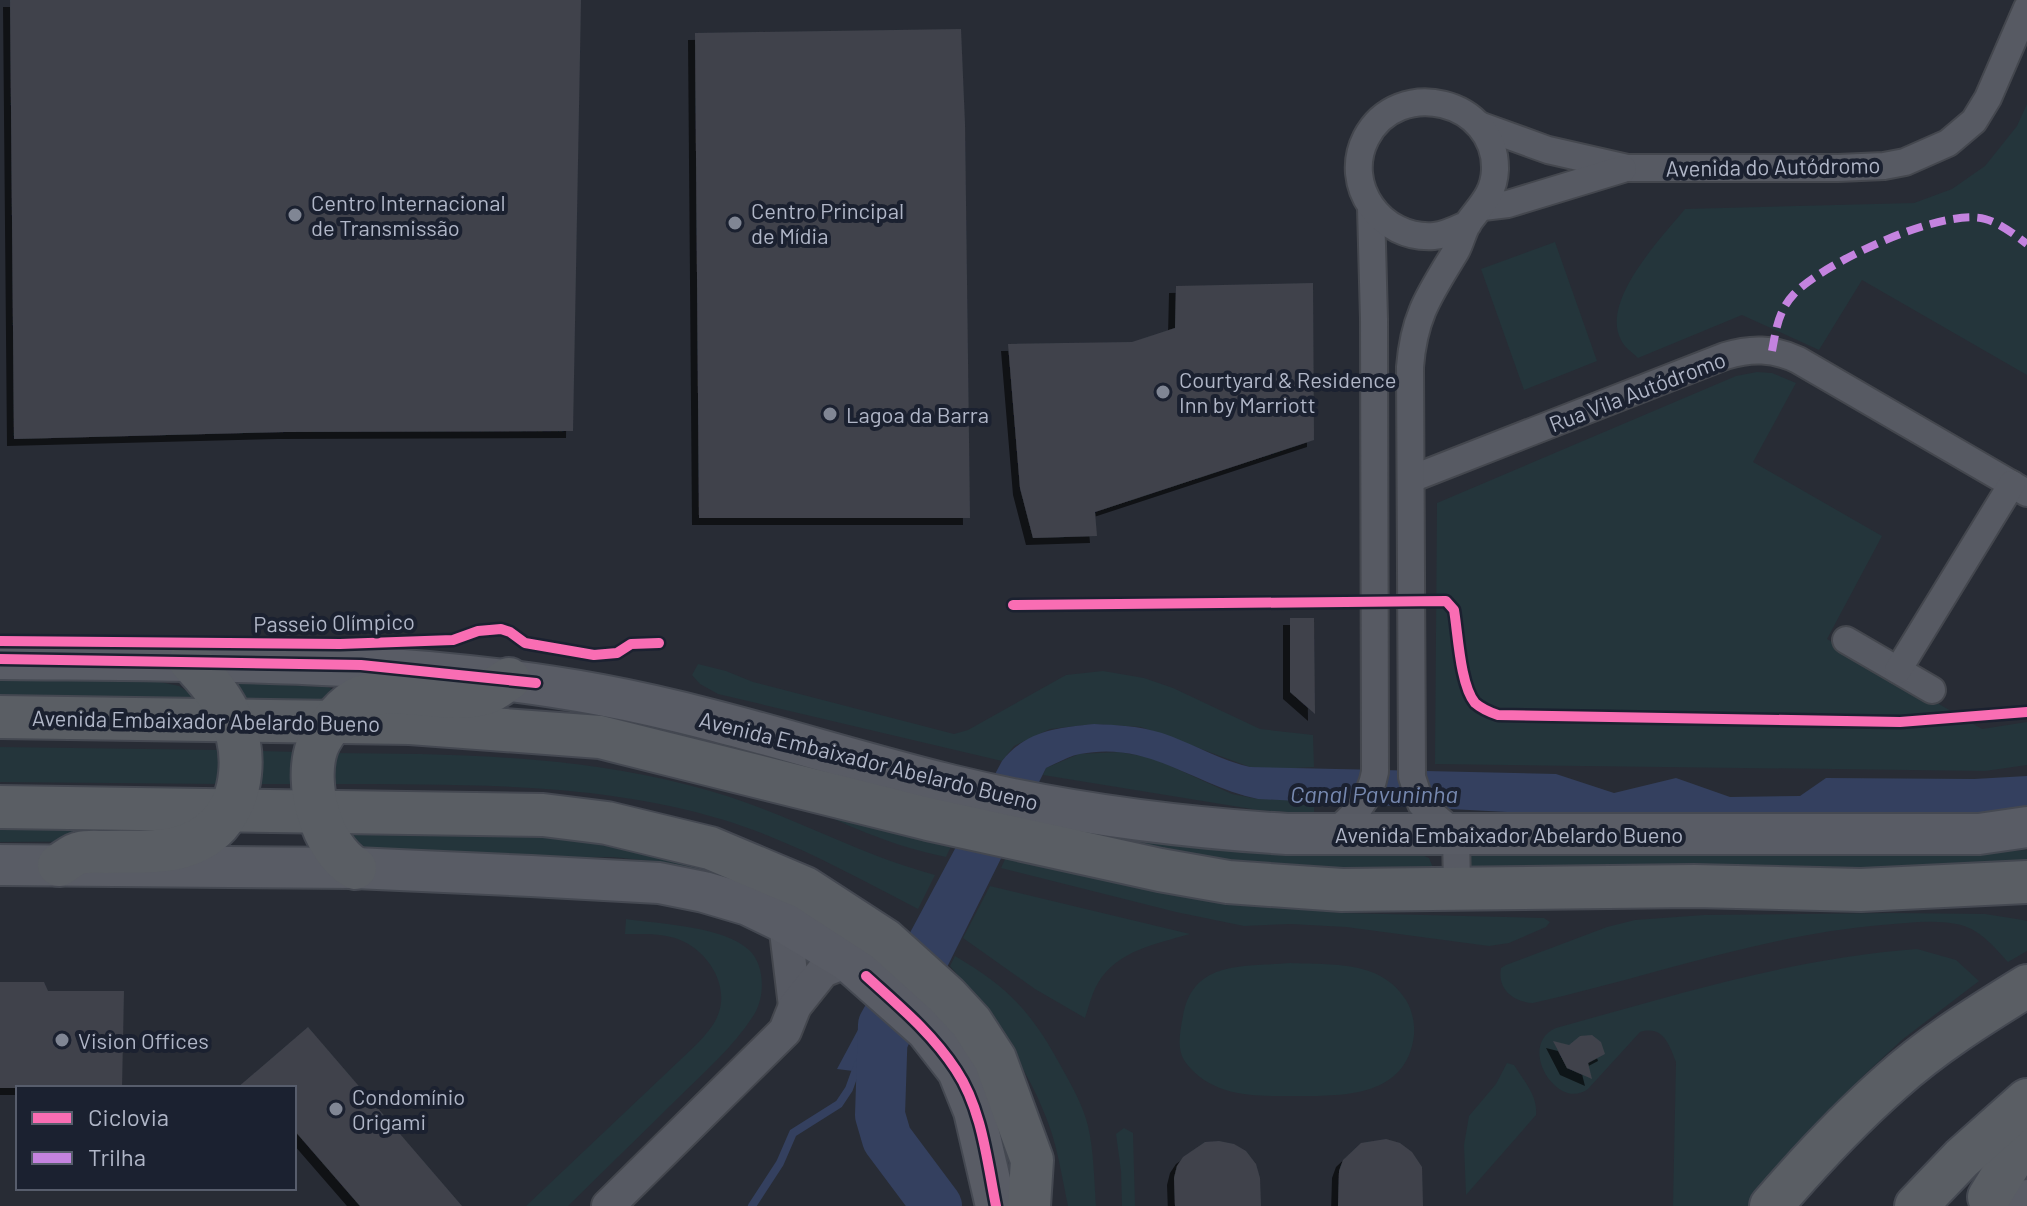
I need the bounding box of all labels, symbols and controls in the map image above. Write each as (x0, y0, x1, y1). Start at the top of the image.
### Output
street label: Avenida do Autódromo (1665, 151, 1881, 181)
place label: Centro Internacional de Transmissão (311, 189, 505, 240)
place label: Centro Principal de Mídia (751, 197, 904, 248)
marker: Centro Internacional de Transmissão (286, 206, 304, 224)
marker: Centro Principal de Mídia (726, 214, 744, 232)
street label: Rua Vila Autódromo (1545, 345, 1729, 437)
place label: Courtyard & Residence Inn by Marriott (1179, 366, 1396, 417)
marker: Courtyard & Residence Inn by Marriott (1154, 383, 1172, 401)
place label: Lagoa da Barra (846, 401, 989, 427)
marker: Lagoa da Barra (821, 405, 839, 423)
street label: Passeio Olímpico (253, 608, 415, 636)
street label: Avenida Embaixador Abelardo Bueno (32, 704, 380, 736)
street label: Avenida Embaixador Abelardo Bueno (697, 705, 1041, 815)
water label: Canal Pavuninha (1290, 779, 1458, 808)
street label: Avenida Embaixador Abelardo Bueno (1335, 821, 1683, 847)
place label: Vision Offices (78, 1027, 209, 1053)
marker: Vision Offices (53, 1031, 71, 1049)
place label: Condomínio Origami (352, 1083, 465, 1134)
legend (16, 1086, 296, 1190)
marker: Condomínio Origami (327, 1100, 345, 1118)
text: Ciclovia (88, 1102, 169, 1131)
text: Trilha (88, 1142, 146, 1171)

